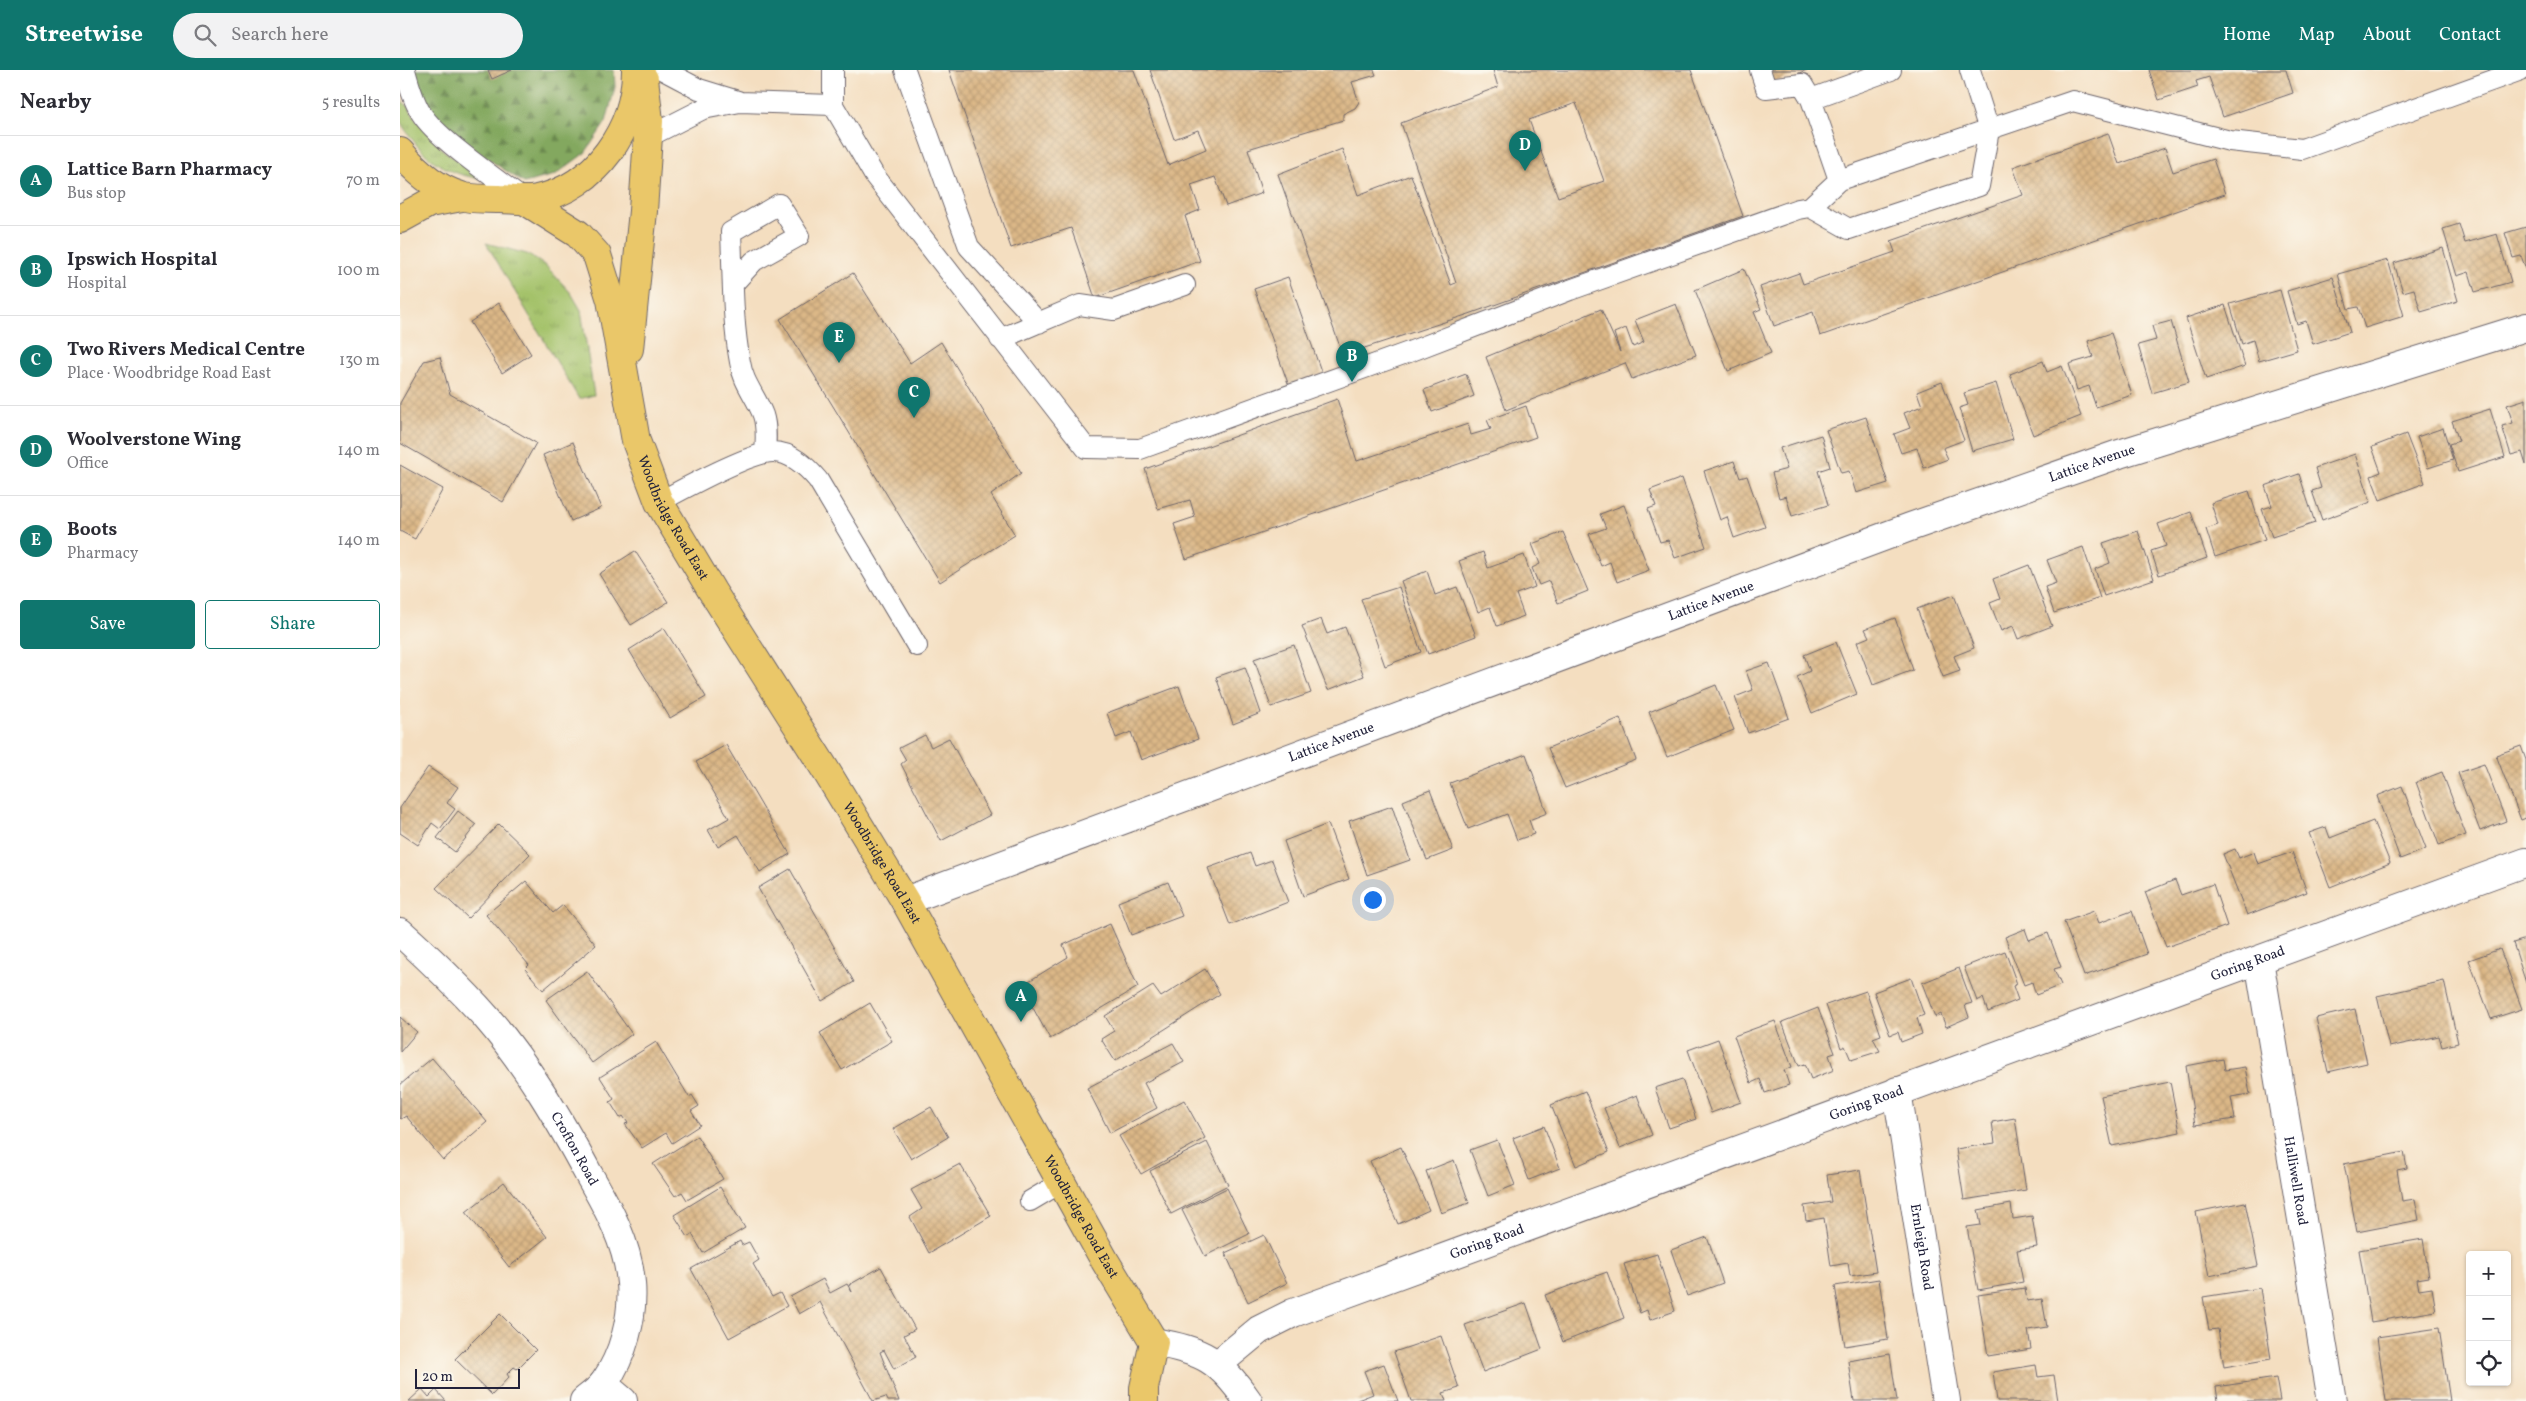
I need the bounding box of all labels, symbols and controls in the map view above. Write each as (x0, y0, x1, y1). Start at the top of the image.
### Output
search box (173, 13, 523, 58)
text: Streetwise (25, 18, 143, 52)
icon: search (191, 21, 219, 49)
text: Search here (231, 22, 328, 48)
text: Home (2223, 23, 2271, 48)
text: Map (2299, 23, 2335, 48)
text: About (2363, 23, 2411, 48)
text: Contact (2439, 23, 2501, 48)
text: Nearby (20, 88, 91, 117)
text: 5 results (322, 92, 380, 114)
pin: D (1509, 130, 1541, 171)
text: Lattice Barn Pharmacy (67, 157, 272, 183)
text: A (30, 170, 42, 192)
text: 70 m (346, 170, 380, 192)
text: Bus stop (67, 183, 126, 205)
text: Ipswich Hospital (67, 247, 218, 273)
text: B (31, 260, 41, 282)
text: 100 m (337, 260, 380, 282)
text: Hospital (67, 273, 127, 295)
pin: E (823, 322, 855, 363)
text: Two Rivers Medical Centre (67, 337, 305, 363)
pin: B (1336, 341, 1368, 382)
text: C (31, 350, 41, 372)
text: 130 m (339, 350, 380, 372)
text: Place · Woodbridge Road East (67, 363, 271, 385)
pin: C (898, 377, 930, 418)
text: Woolverstone Wing (67, 427, 241, 453)
text: D (30, 440, 42, 462)
text: 140 m (338, 440, 380, 462)
street label: Lattice Avenue (2046, 440, 2138, 487)
text: Office (67, 453, 109, 475)
street label: Woodbridge Road East (633, 453, 713, 584)
text: Boots (67, 517, 117, 543)
text: E (31, 530, 41, 552)
text: 140 m (338, 530, 380, 552)
text: Pharmacy (67, 543, 138, 565)
street label: Lattice Avenue (1665, 576, 1757, 626)
button: Save (20, 600, 195, 649)
button: Share (205, 600, 380, 649)
street label: Lattice Avenue (1286, 718, 1377, 767)
street label: Woodbridge Road East (838, 799, 925, 928)
your location (1360, 887, 1386, 913)
street label: Goring Road (2208, 941, 2288, 986)
pin: A (1005, 981, 1037, 1022)
street label: Goring Road (1827, 1081, 1906, 1125)
street label: Crofton Road (546, 1108, 603, 1189)
street label: Halliwell Road (2279, 1135, 2312, 1227)
street label: Woodbridge Road East (1039, 1152, 1123, 1282)
street label: Ernleigh Road (1905, 1202, 1938, 1292)
street label: Goring Road (1447, 1220, 1527, 1264)
map controls (2466, 1251, 2511, 1386)
button: + (2466, 1251, 2511, 1296)
button: − (2466, 1296, 2511, 1341)
button: locate (2466, 1341, 2511, 1386)
scale bar (415, 1366, 520, 1389)
text: 20 m (422, 1368, 453, 1387)

